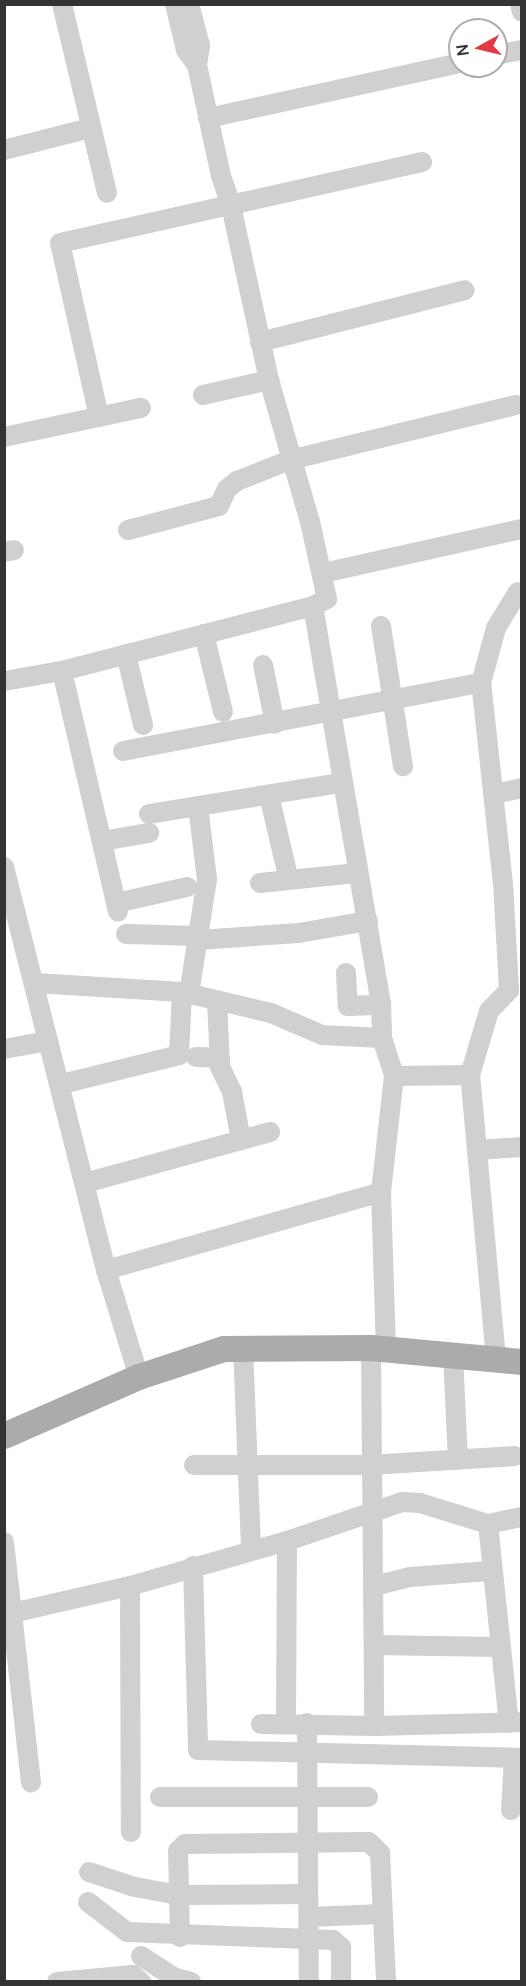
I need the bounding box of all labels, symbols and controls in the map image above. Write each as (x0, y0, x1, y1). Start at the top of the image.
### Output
north arrow (448, 18, 508, 78)
text: N (450, 43, 474, 57)

